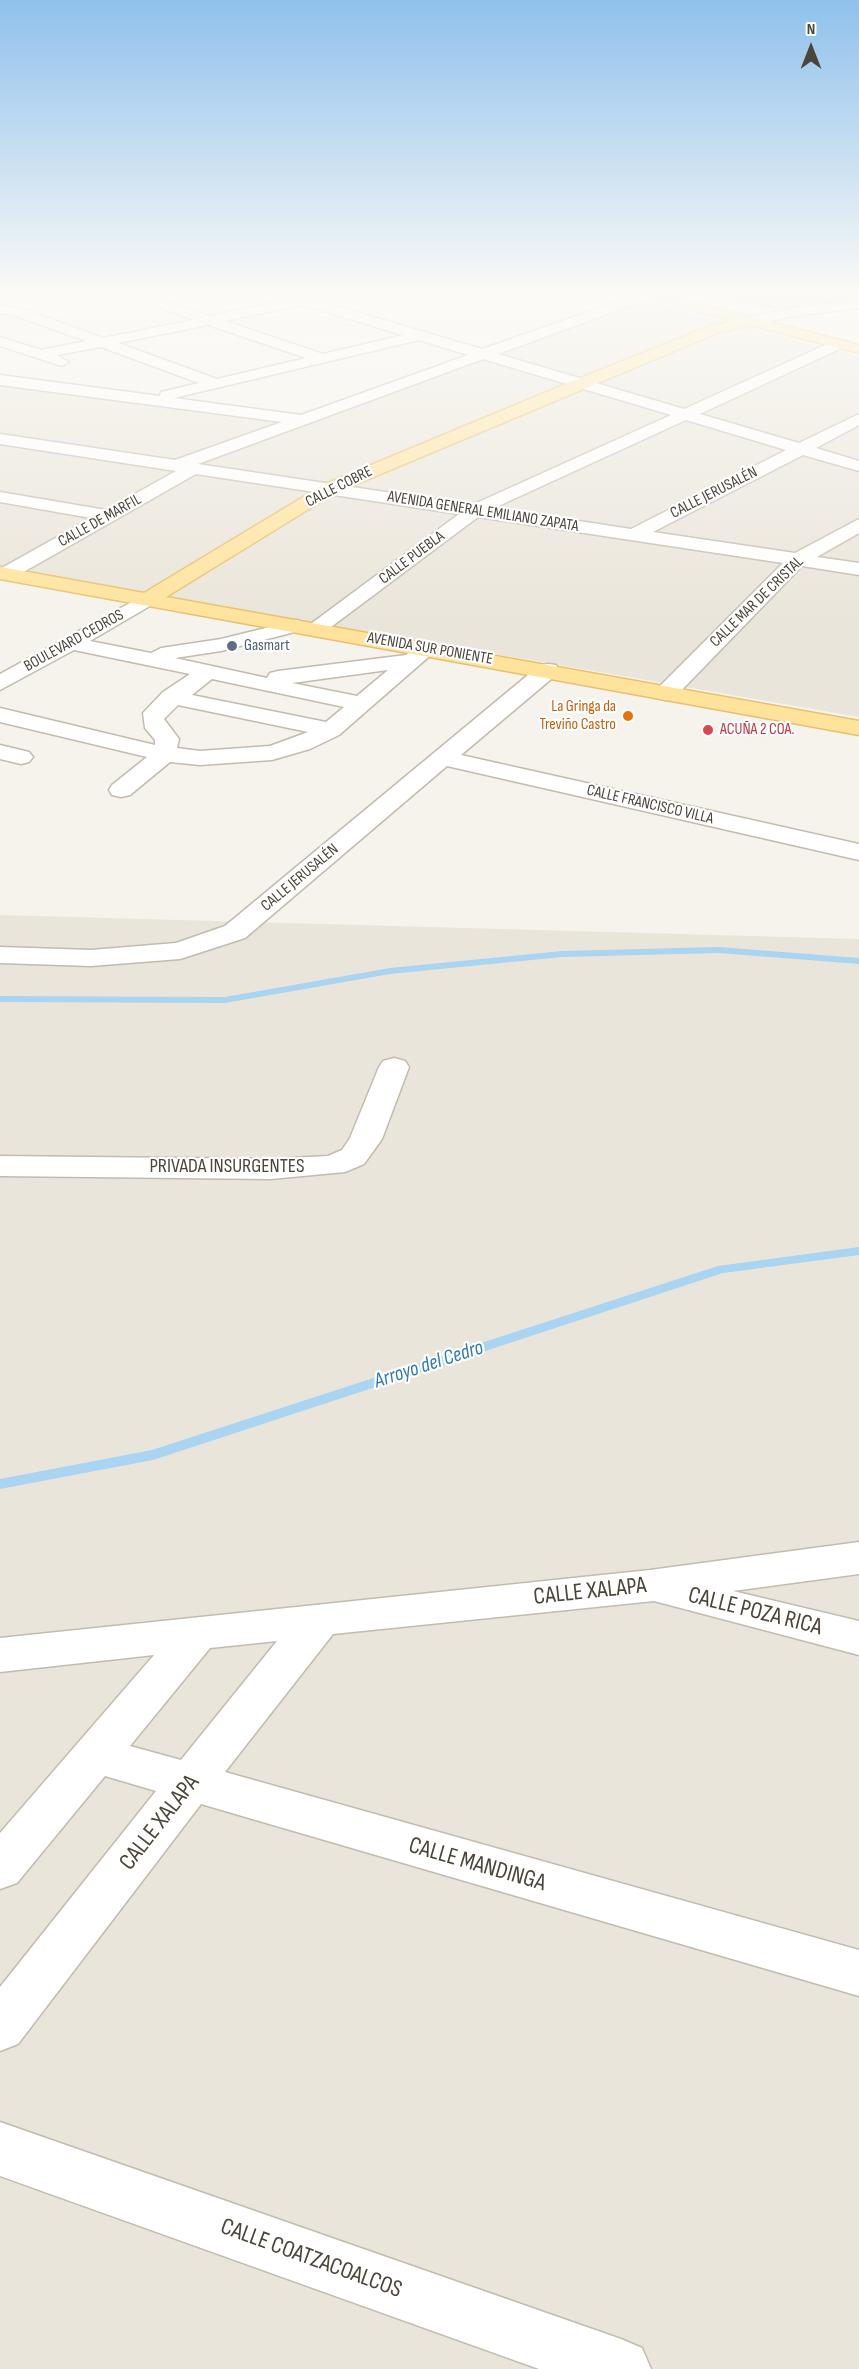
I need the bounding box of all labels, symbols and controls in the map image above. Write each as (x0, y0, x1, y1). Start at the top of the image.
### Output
north arrow (781, 18, 841, 78)
text: N (807, 20, 815, 39)
street label: CALLE COBRE (302, 462, 376, 512)
street label: CALLE JERUSALÉN (667, 463, 761, 523)
street label: AVENIDA GENERAL EMILIANO ZAPATA (386, 487, 580, 537)
street label: CALLE DE MARFIL (55, 490, 145, 552)
street label: CALLE PUEBLA (376, 527, 448, 589)
street label: CALLE MAR DE CRISTAL (706, 553, 808, 651)
street label: BOULEVARD CEDROS (21, 606, 127, 676)
street label: AVENIDA SUR PONIENTE (366, 629, 494, 669)
place label: Gasmart (244, 636, 290, 656)
marker: Gasmart (225, 639, 239, 653)
place label: La Gringa da Treviño Castro (540, 697, 616, 735)
marker: La Gringa da Treviño Castro (621, 709, 635, 723)
place label: ACUÑA 2 COA. (720, 720, 795, 740)
marker: ACUÑA 2 COA. (701, 723, 715, 737)
street label: CALLE FRANCISCO VILLA (585, 781, 715, 829)
street label: CALLE JERUSALÉN (257, 840, 343, 916)
street label: PRIVADA INSURGENTES (149, 1155, 305, 1179)
water label: Arroyo del Cedro (371, 1336, 487, 1394)
street label: CALLE XALAPA (532, 1572, 648, 1612)
street label: CALLE POZA RICA (685, 1581, 825, 1643)
street label: CALLE XALAPA (114, 1770, 206, 1876)
street label: CALLE MANDINGA (405, 1832, 549, 1898)
street label: CALLE COATZACOALCOS (216, 2213, 406, 2305)

